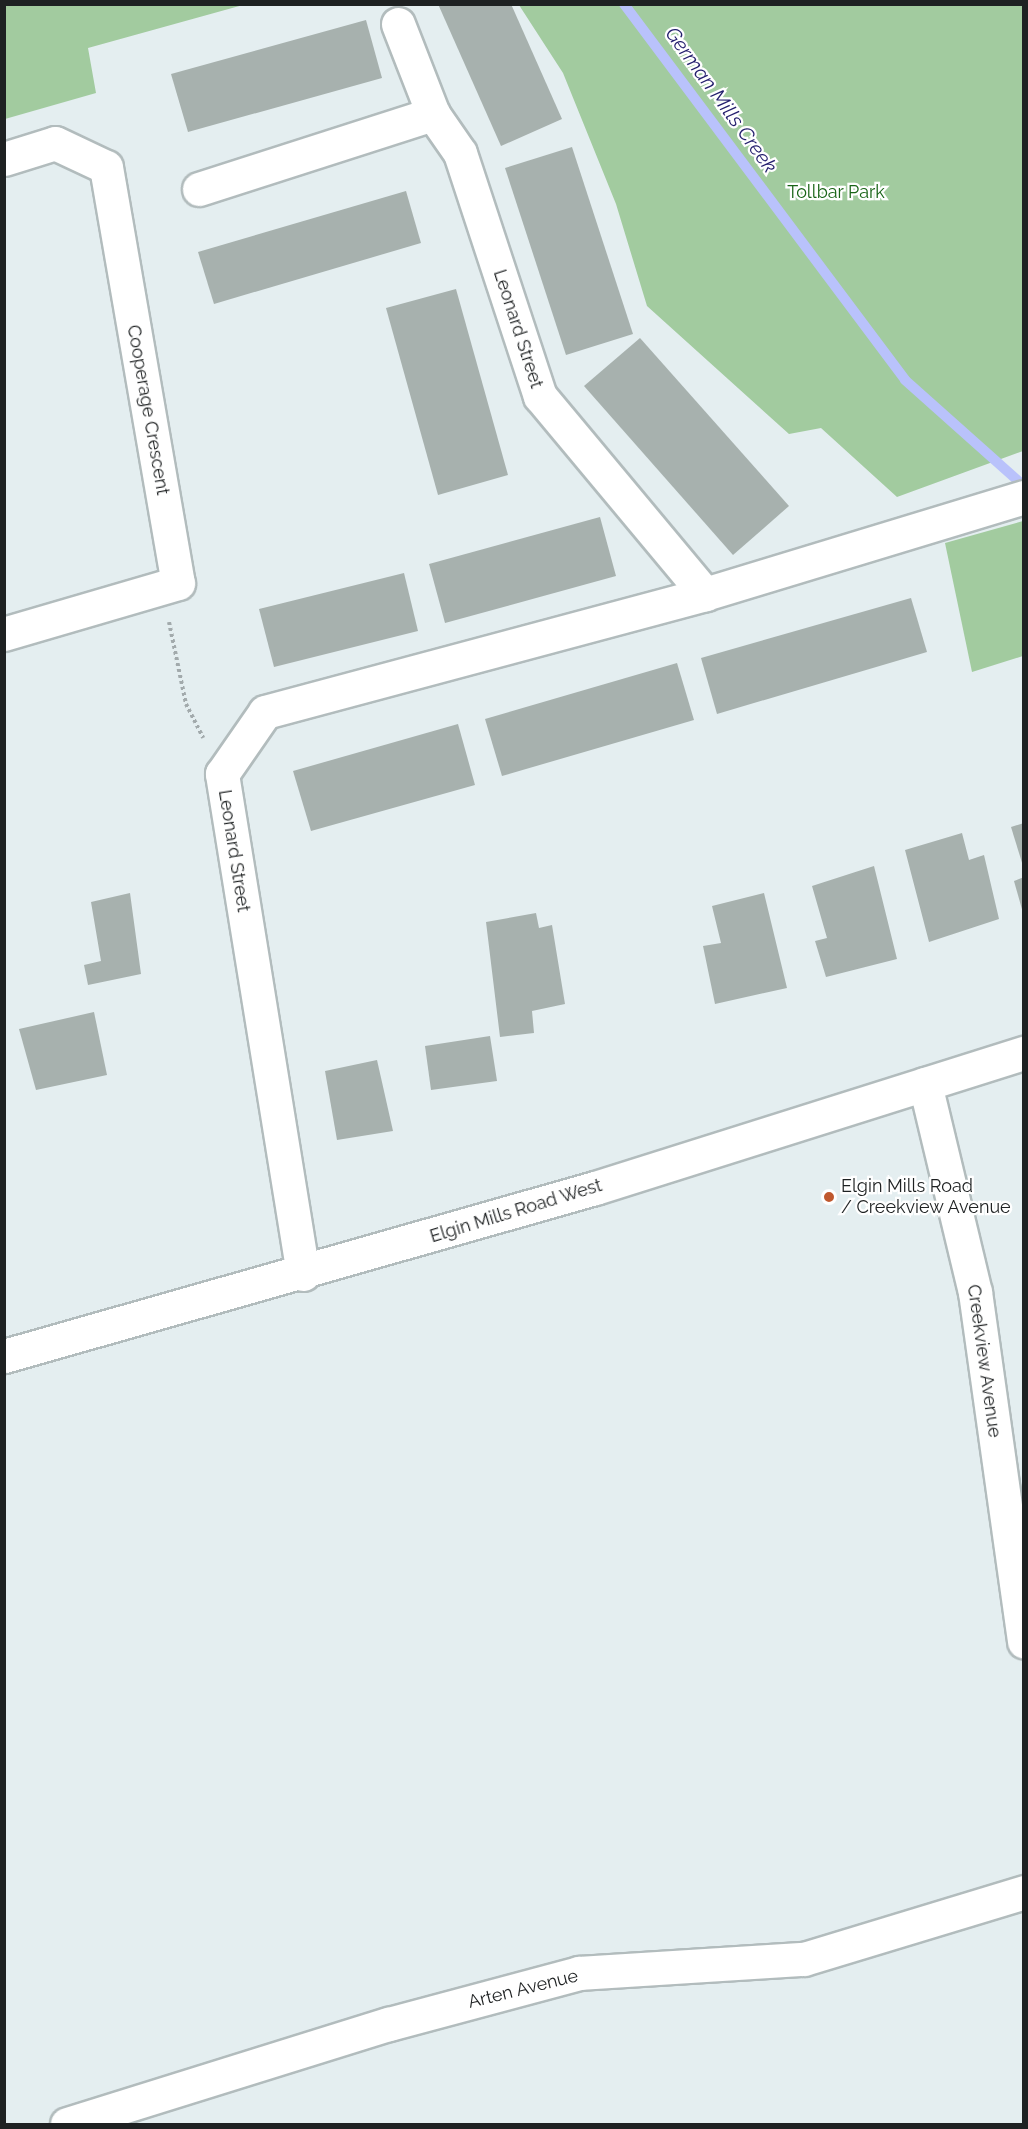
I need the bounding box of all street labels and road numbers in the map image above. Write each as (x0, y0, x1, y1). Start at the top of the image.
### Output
street label: Leonard Street (489, 267, 547, 391)
street label: Cooperage Crescent (122, 323, 174, 497)
street label: Leonard Street (214, 788, 254, 914)
street label: Elgin Mills Road West (427, 1174, 605, 1248)
street label: Creekview Avenue (963, 1283, 1005, 1439)
street label: Arten Avenue (465, 1965, 581, 2013)

